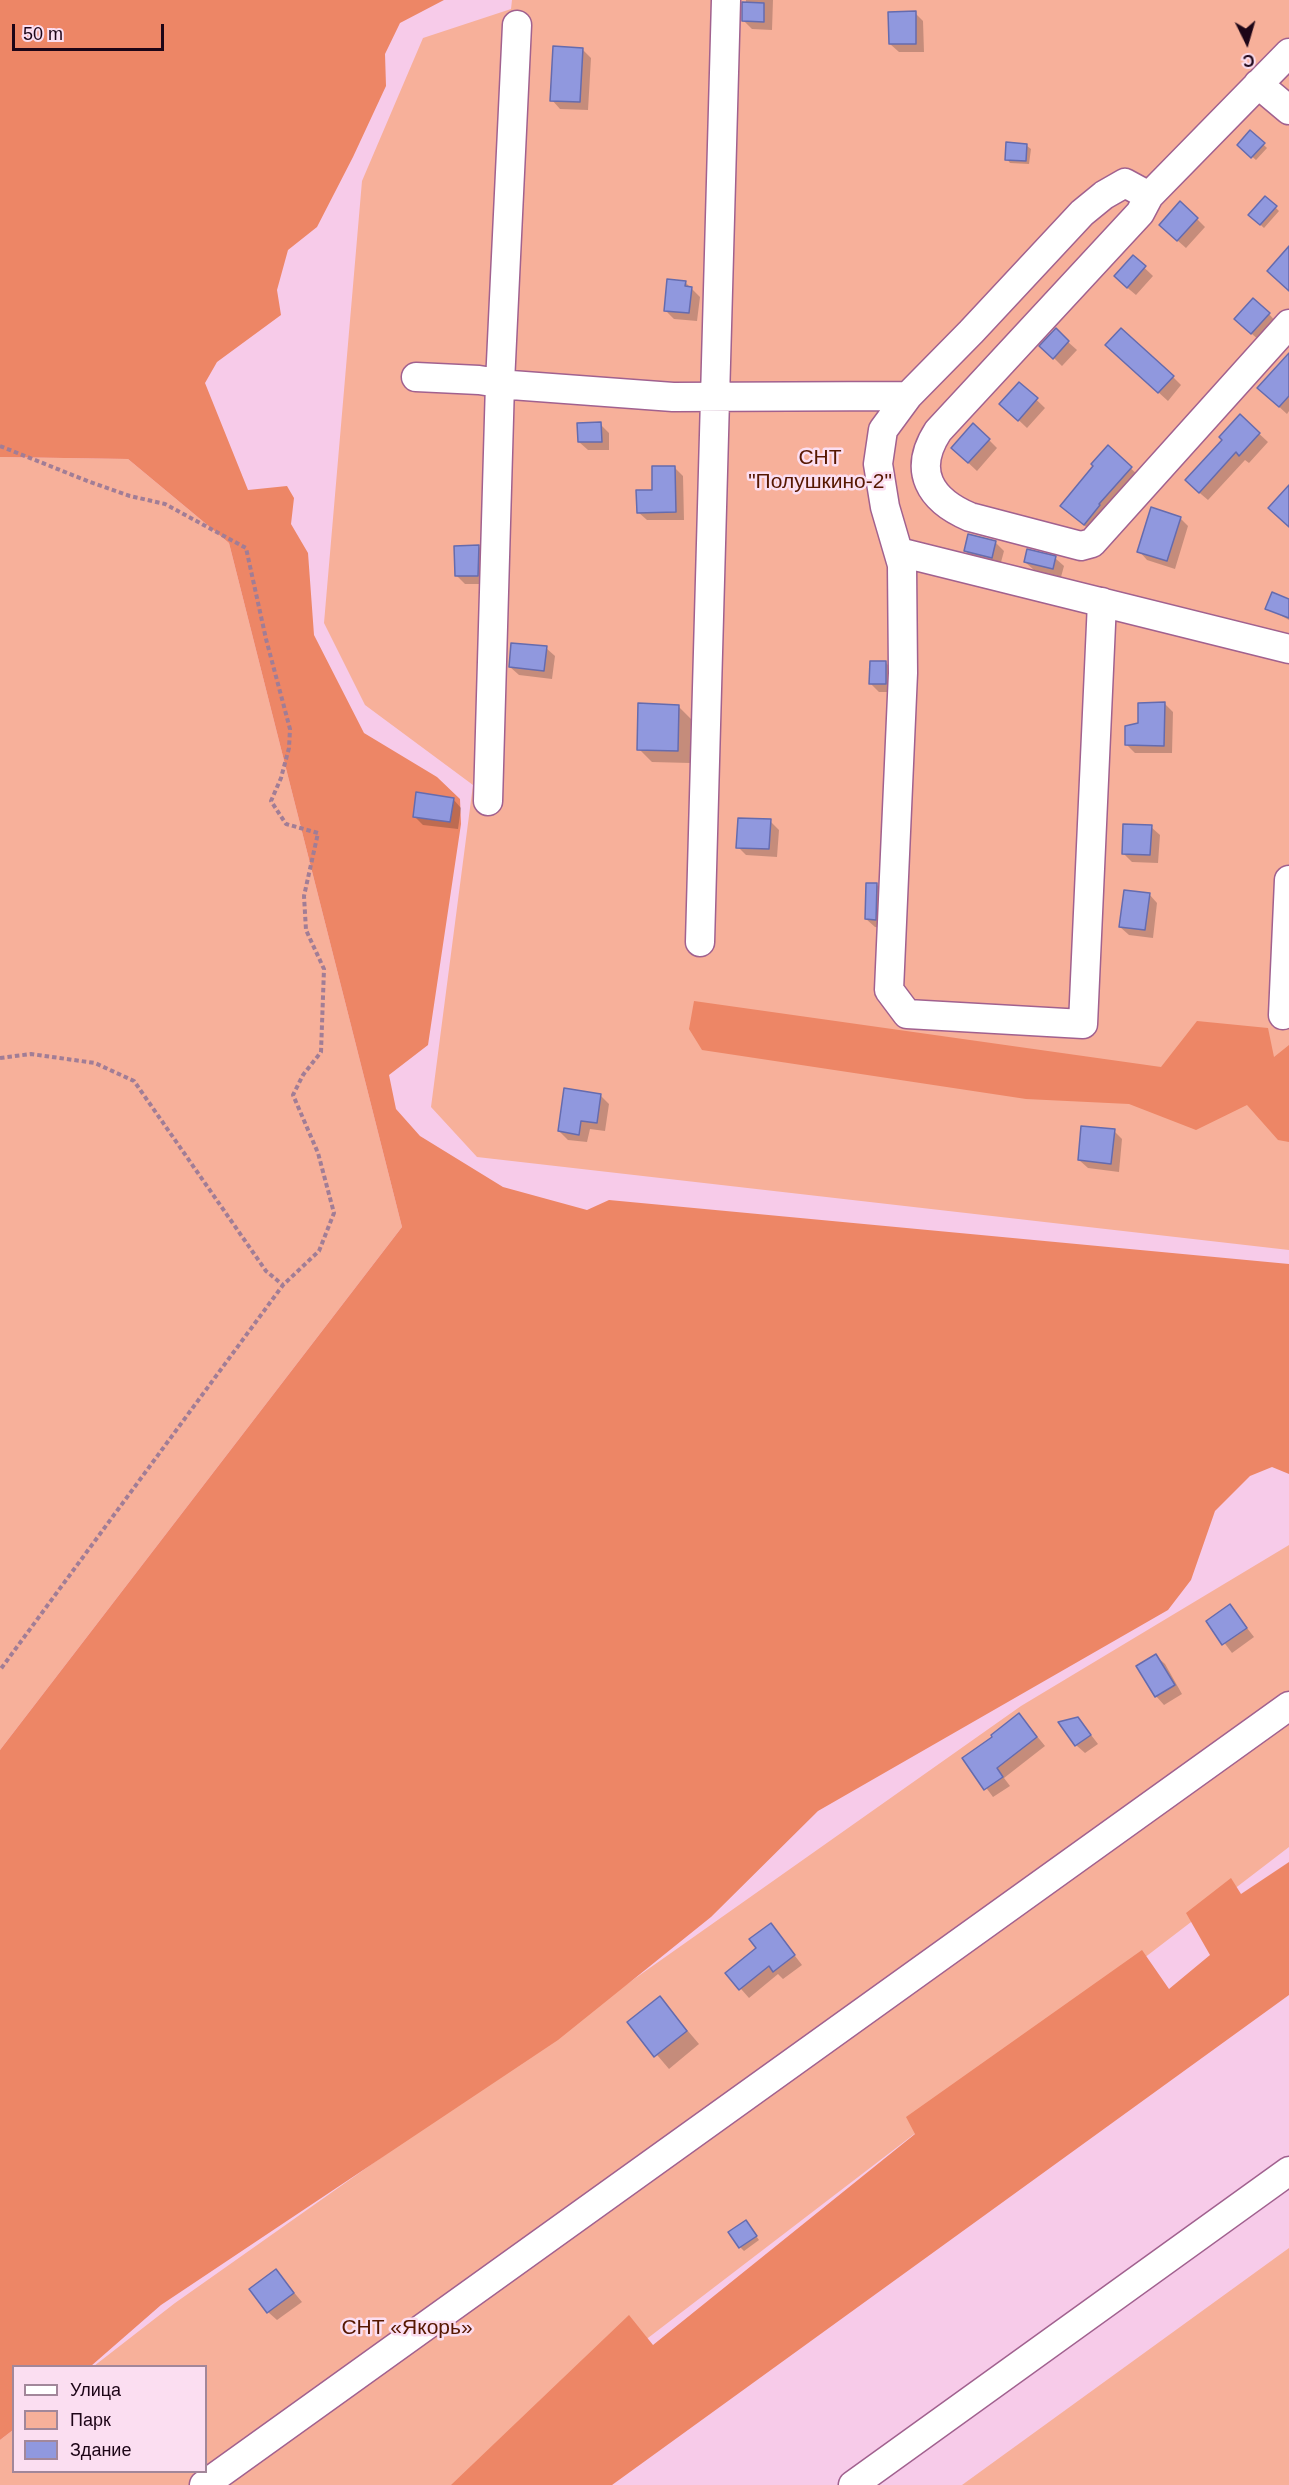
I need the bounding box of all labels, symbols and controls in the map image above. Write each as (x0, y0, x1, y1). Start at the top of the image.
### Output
scale bar (15, 12, 166, 50)
north arrow (1217, 12, 1277, 72)
text: 50 m (23, 24, 63, 44)
text: С (1242, 51, 1255, 69)
park label: СНТ "Полушкино-2" (748, 445, 892, 495)
park label: СНТ «Якорь» (341, 2315, 473, 2341)
legend (12, 2365, 207, 2473)
text: Улица (70, 2380, 121, 2400)
text: Парк (70, 2410, 111, 2430)
text: Здание (70, 2440, 131, 2460)

